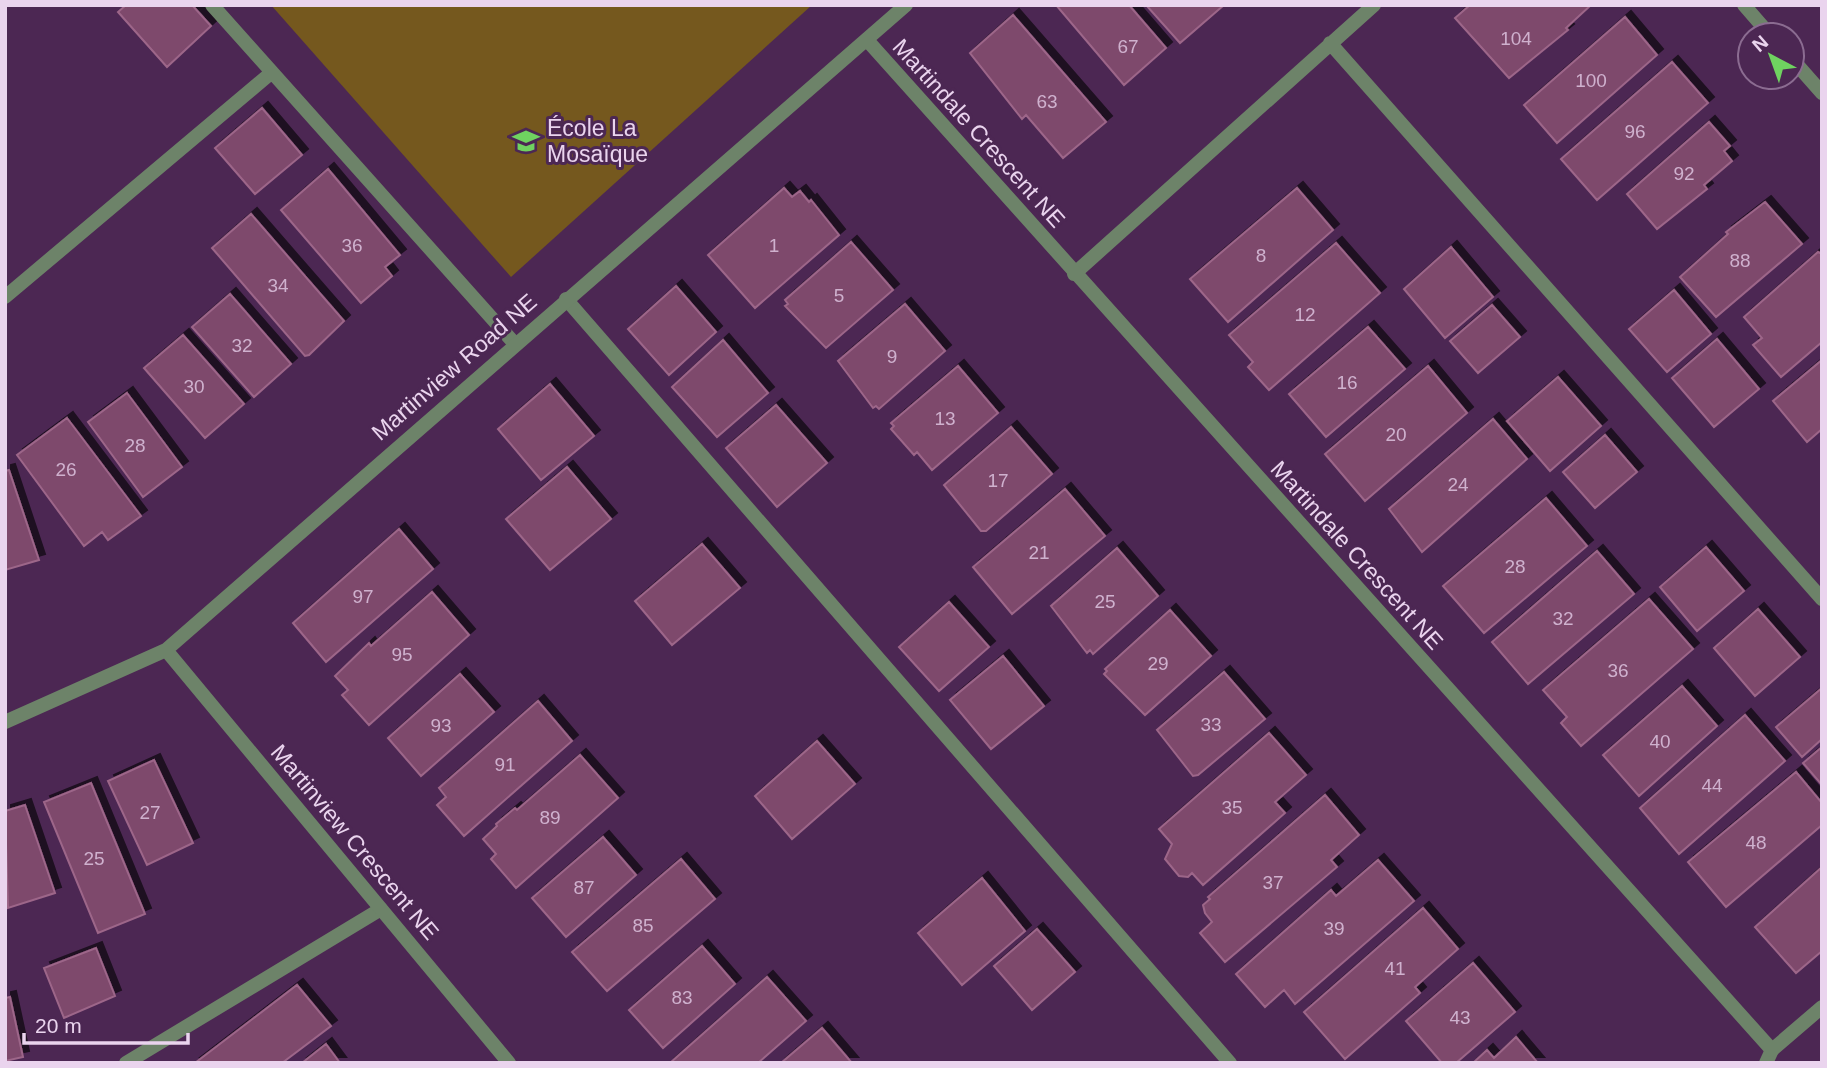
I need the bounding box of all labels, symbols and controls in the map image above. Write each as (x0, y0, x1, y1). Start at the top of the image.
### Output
north arrow (1736, 21, 1806, 91)
house number: 104 (1500, 28, 1532, 49)
text: N (1748, 31, 1772, 56)
street label: Martindale Crescent NE (888, 34, 1070, 232)
house number: 67 (1117, 36, 1139, 57)
house number: 100 (1575, 70, 1607, 91)
house number: 63 (1036, 91, 1058, 112)
place label: École La Mosaïque (547, 115, 648, 167)
house number: 96 (1624, 121, 1646, 142)
school or university icon: École La Mosaïque (511, 126, 541, 156)
house number: 92 (1673, 163, 1695, 184)
house number: 36 (341, 235, 363, 256)
house number: 1 (769, 235, 779, 256)
house number: 8 (1256, 245, 1266, 266)
house number: 88 (1729, 250, 1751, 271)
house number: 34 (267, 275, 289, 296)
house number: 5 (834, 285, 844, 306)
street label: Martinview Road NE (366, 288, 542, 446)
house number: 12 (1294, 304, 1316, 325)
house number: 32 (231, 335, 253, 356)
house number: 9 (887, 346, 897, 367)
house number: 16 (1336, 372, 1358, 393)
house number: 30 (183, 376, 205, 397)
house number: 13 (934, 408, 956, 429)
house number: 20 (1385, 424, 1407, 445)
house number: 28 (124, 435, 146, 456)
street label: Martindale Crescent NE (1266, 456, 1448, 654)
house number: 26 (55, 459, 77, 480)
house number: 17 (987, 470, 1009, 491)
house number: 24 (1447, 474, 1469, 495)
house number: 21 (1028, 542, 1050, 563)
house number: 28 (1504, 556, 1526, 577)
house number: 97 (352, 586, 374, 607)
house number: 25 (1094, 591, 1116, 612)
house number: 32 (1552, 608, 1574, 629)
house number: 95 (391, 644, 413, 665)
house number: 29 (1147, 653, 1169, 674)
house number: 36 (1607, 660, 1629, 681)
house number: 33 (1200, 714, 1222, 735)
house number: 93 (430, 715, 452, 736)
house number: 40 (1649, 731, 1671, 752)
street label: Martinview Crescent NE (266, 739, 444, 945)
house number: 91 (494, 754, 516, 775)
house number: 44 (1701, 775, 1723, 796)
house number: 35 (1221, 797, 1243, 818)
house number: 27 (139, 802, 161, 823)
house number: 89 (539, 807, 561, 828)
house number: 48 (1745, 832, 1767, 853)
house number: 25 (83, 848, 105, 869)
house number: 37 (1262, 872, 1284, 893)
house number: 87 (573, 877, 595, 898)
house number: 85 (632, 915, 654, 936)
house number: 39 (1323, 918, 1345, 939)
house number: 41 (1384, 958, 1406, 979)
house number: 83 (671, 987, 693, 1008)
scale bar (24, 1002, 189, 1046)
house number: 43 (1449, 1007, 1471, 1028)
text: 20 m (35, 1014, 82, 1037)

